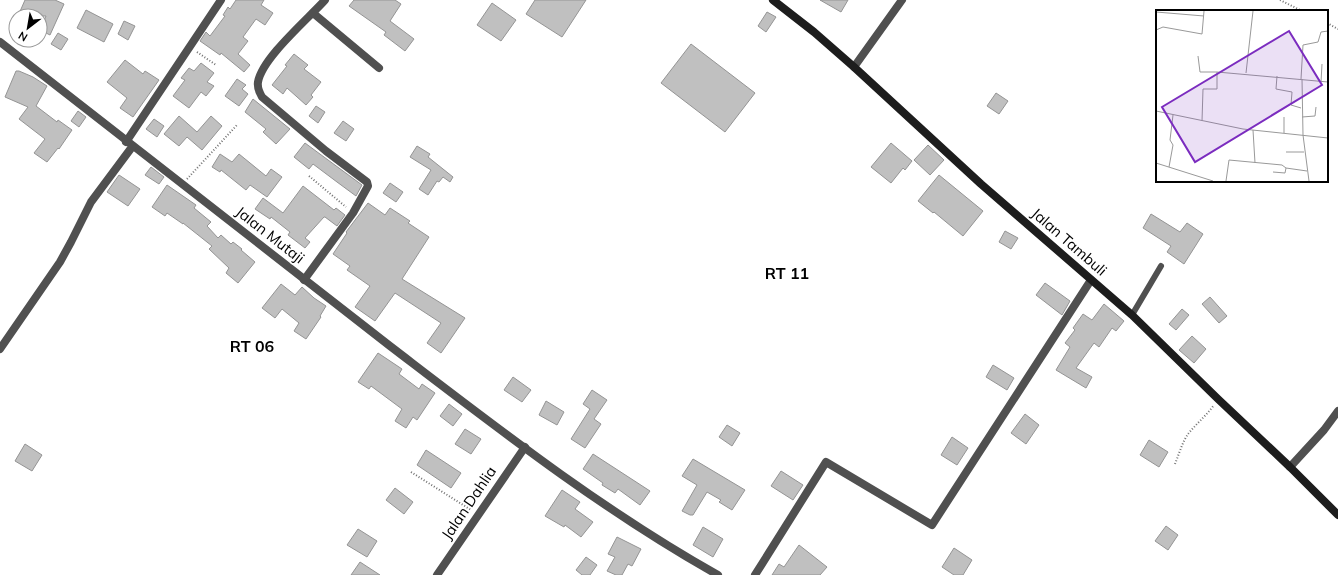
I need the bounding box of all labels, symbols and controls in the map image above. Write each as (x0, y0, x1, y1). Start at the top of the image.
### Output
north arrow (8, 8, 48, 48)
inset map (1156, 10, 1328, 182)
text: N (16, 28, 30, 45)
street label: Jalan Mutaji (232, 202, 309, 267)
street label: Jalan Tambuli (1028, 204, 1111, 280)
district label: RT 11 (765, 263, 809, 283)
district label: RT 06 (230, 336, 275, 356)
street label: Jalan Dahlia (437, 462, 500, 543)

